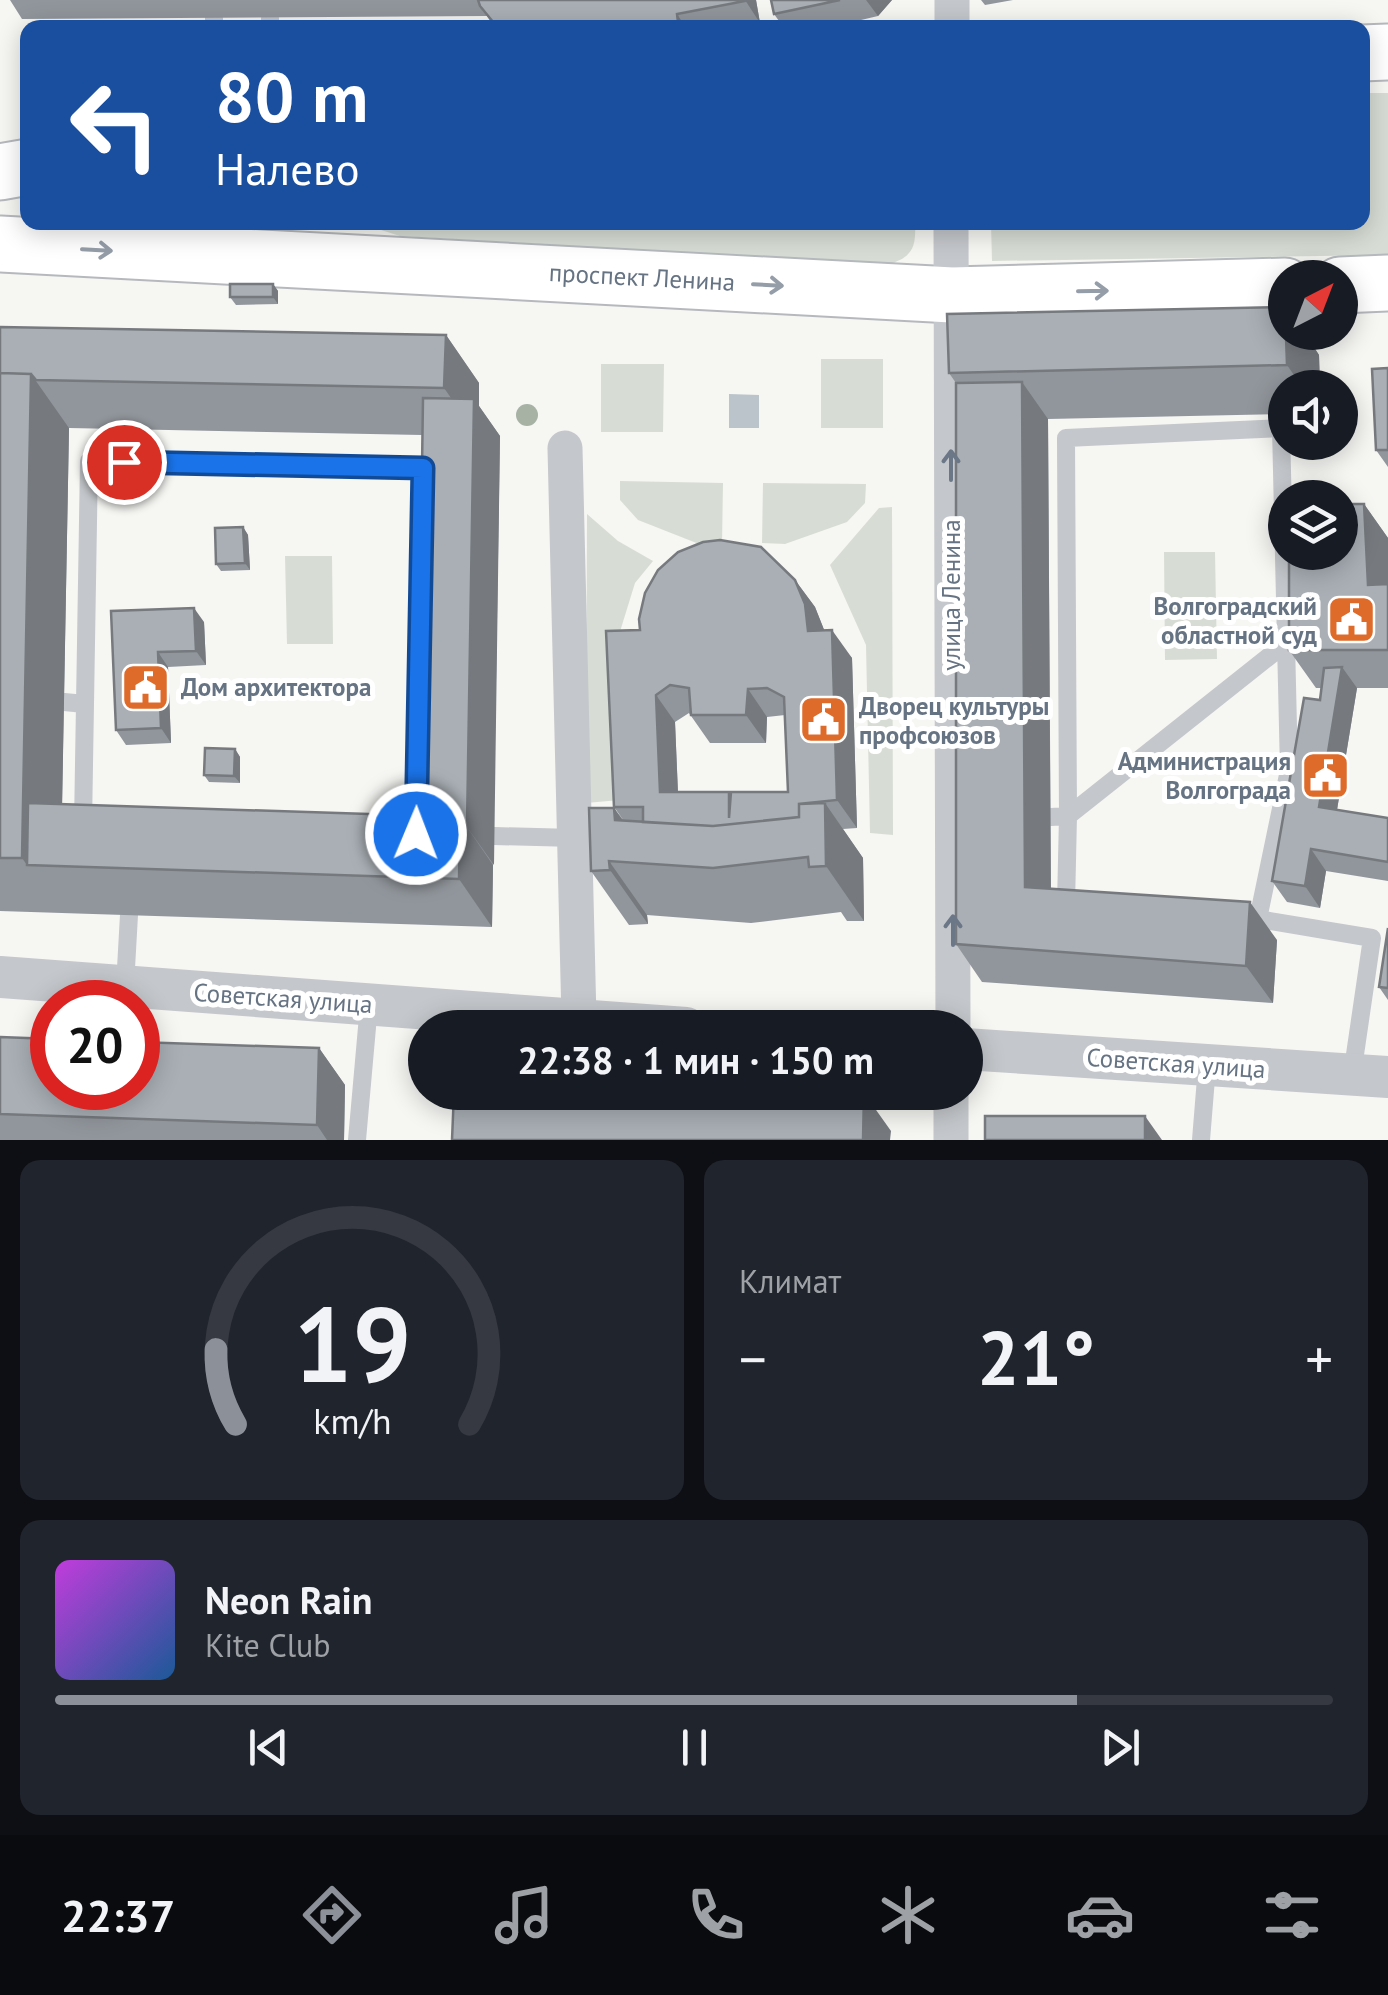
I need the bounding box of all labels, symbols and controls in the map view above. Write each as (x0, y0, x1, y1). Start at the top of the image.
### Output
text: 80 m (215, 51, 368, 141)
icon: left (50, 60, 180, 190)
text: Налево (215, 139, 360, 197)
one-way arrow (81, 241, 113, 260)
street label: проспект Ленина (548, 256, 736, 298)
north arrow (1268, 260, 1358, 350)
map controls (1268, 260, 1358, 570)
one-way arrow (752, 276, 784, 295)
one-way arrow (1077, 281, 1109, 300)
button: sound (1268, 370, 1358, 460)
pin (82, 420, 167, 505)
icon: arrive (97, 435, 152, 490)
one-way arrow (941, 450, 960, 482)
button: layers (1268, 480, 1358, 570)
street label: улица Ленина (935, 519, 967, 671)
place label: Волгоградский областной суд (1153, 590, 1317, 651)
public building icon: Волгоградский областной суд (1326, 594, 1378, 646)
public building icon: Дом архитектора (120, 661, 172, 713)
place label: Дом архитектора (181, 671, 371, 703)
place label: Дворец культуры профсоюзов (859, 690, 1049, 751)
public building icon: Дворец культуры профсоюзов (798, 694, 850, 746)
place label: Администрация Волгограда (1118, 745, 1291, 806)
public building icon: Администрация Волгограда (1300, 749, 1352, 801)
position arrow (364, 782, 468, 886)
one-way arrow (944, 915, 962, 948)
street label: Советская улица (192, 976, 374, 1020)
speed limit sign: 20 (30, 980, 160, 1110)
text: 22:38 · 1 мин · 150 m (517, 1035, 874, 1084)
street label: Советская улица (1085, 1041, 1267, 1085)
text: Климат (739, 1260, 841, 1302)
text: 19 (293, 1276, 411, 1411)
text: 21° (977, 1309, 1095, 1406)
text: − (739, 1323, 767, 1394)
text: + (1305, 1323, 1333, 1394)
text: km/h (313, 1398, 391, 1444)
text: Neon Rain (205, 1575, 372, 1624)
text: Kite Club (205, 1624, 331, 1666)
icon: previous (241, 1720, 296, 1775)
icon: pause (667, 1720, 722, 1775)
icon: next (1093, 1720, 1148, 1775)
icon: directions (297, 1880, 367, 1950)
icon: music (489, 1880, 559, 1950)
icon: phone (681, 1880, 751, 1950)
icon: climate (873, 1880, 943, 1950)
icon: car (1065, 1880, 1135, 1950)
icon: filters (1257, 1880, 1327, 1950)
text: 22:37 (61, 1886, 175, 1944)

